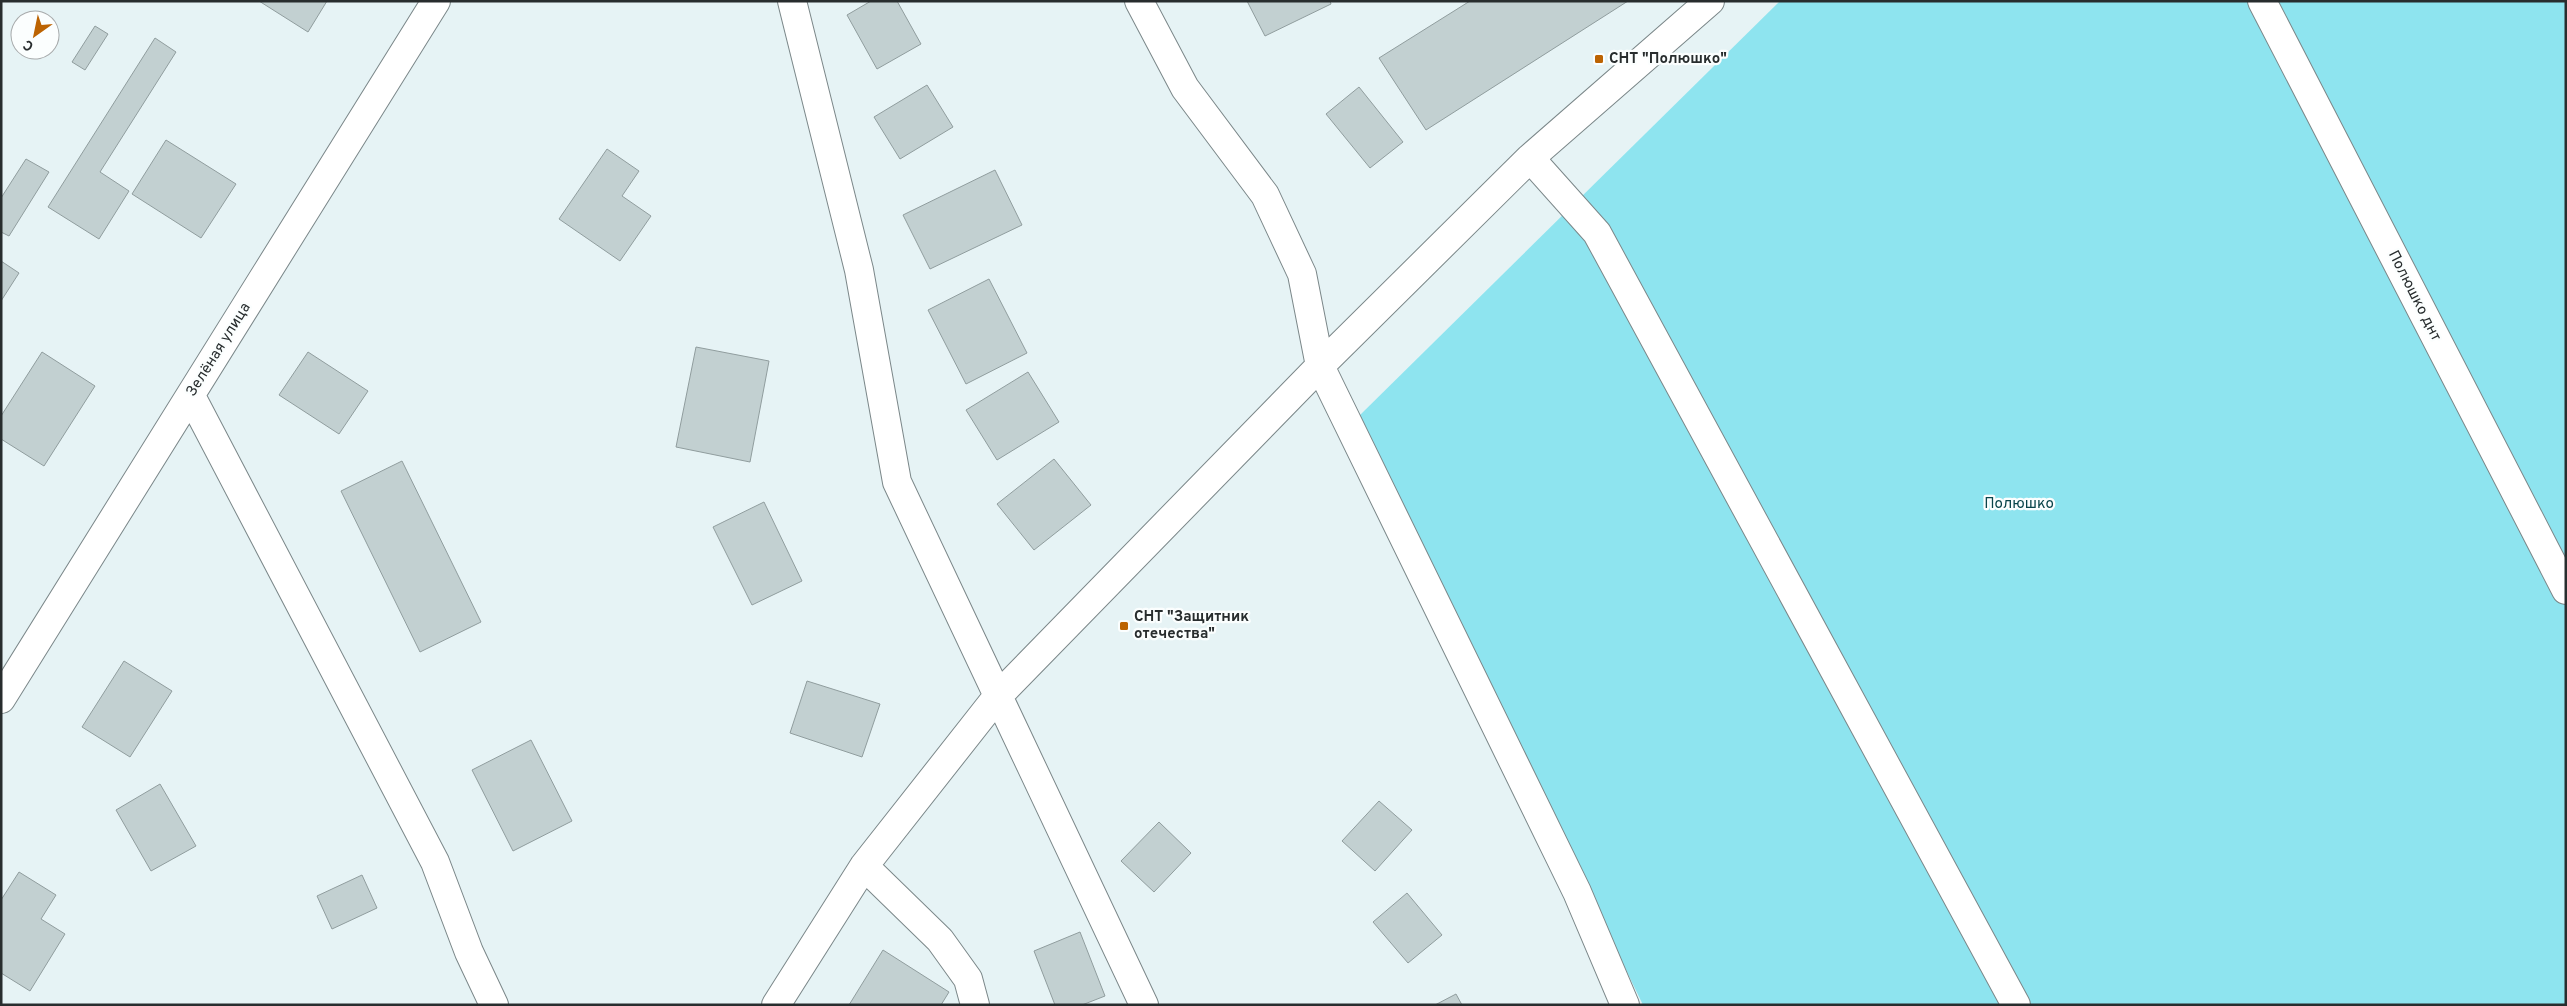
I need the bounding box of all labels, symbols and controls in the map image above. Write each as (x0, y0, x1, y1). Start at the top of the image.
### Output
north arrow (10, 10, 60, 60)
text: С (20, 35, 37, 54)
place label: СНТ "Полюшко" (1609, 50, 1727, 69)
marker: СНТ "Полюшко" (1593, 53, 1605, 65)
street label: Полюшко днт (2383, 248, 2445, 345)
street label: Зелёная улица (183, 300, 255, 400)
park label: Полюшко (1984, 495, 2054, 514)
place label: СНТ "Защитник отечества" (1134, 608, 1249, 644)
marker: СНТ "Защитник отечества" (1118, 620, 1130, 632)

